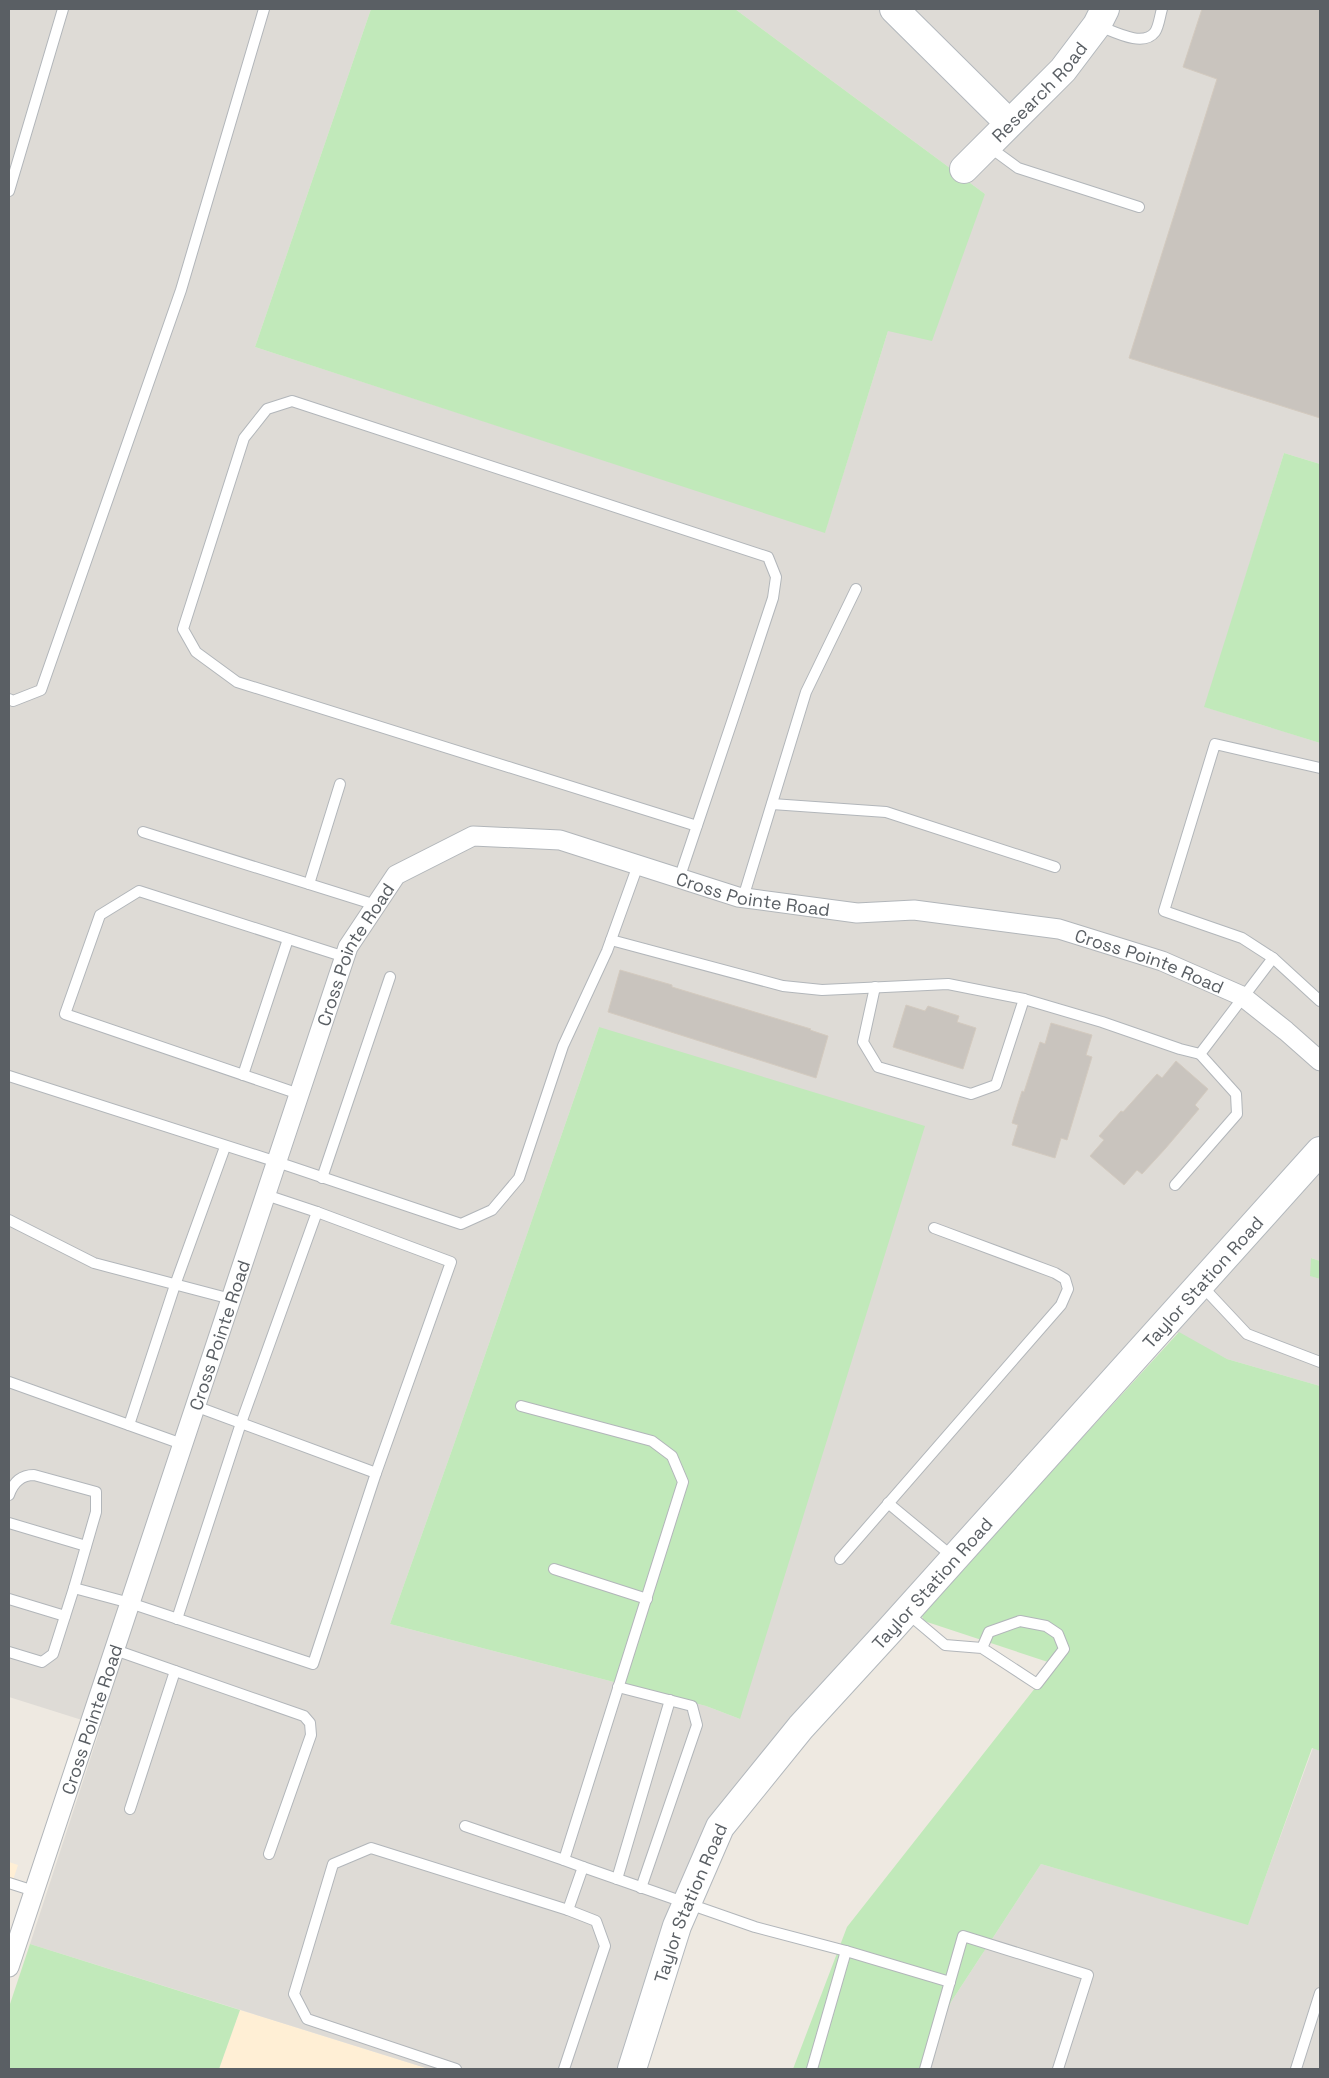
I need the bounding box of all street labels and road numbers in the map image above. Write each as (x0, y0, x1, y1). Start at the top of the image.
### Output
street label: Research Road (986, 37, 1092, 147)
street label: Cross Pointe Road (673, 866, 832, 921)
street label: Cross Pointe Road (311, 878, 399, 1029)
street label: Cross Pointe Road (1072, 923, 1228, 998)
street label: Taylor Station Road (1137, 1211, 1268, 1353)
street label: Cross Pointe Road (183, 1257, 255, 1413)
street label: Taylor Station Road (867, 1512, 997, 1654)
street label: Cross Pointe Road (56, 1641, 127, 1798)
street label: Taylor Station Road (648, 1820, 732, 1986)

